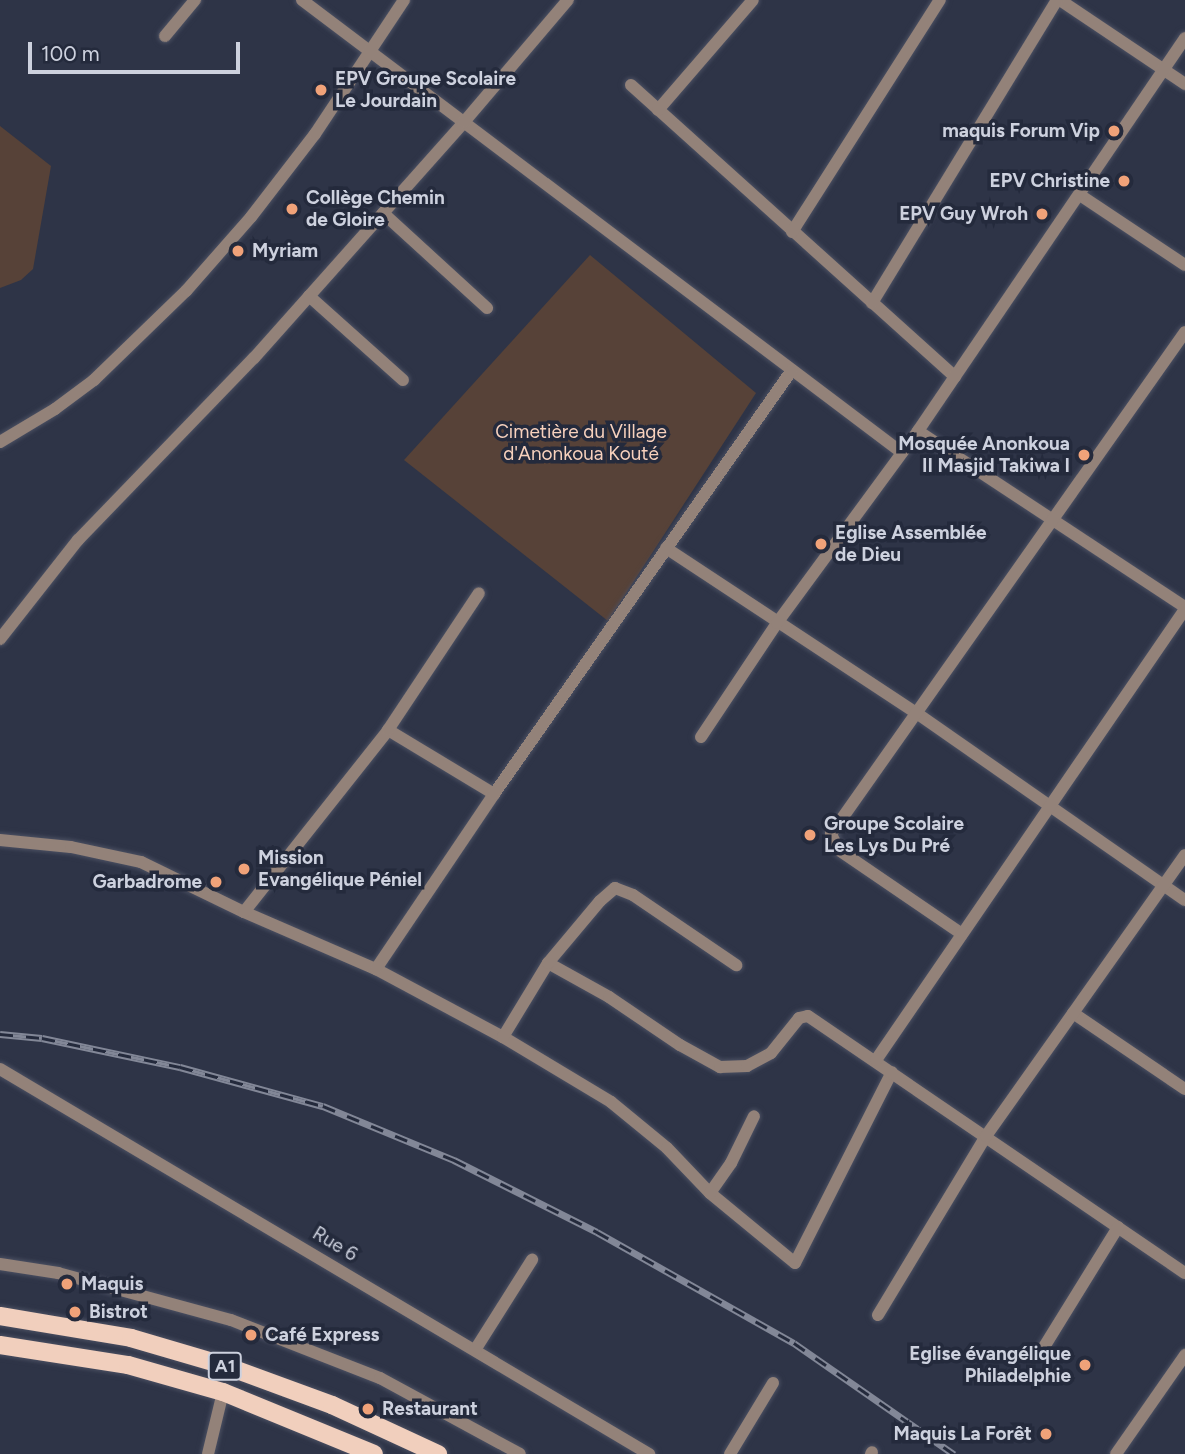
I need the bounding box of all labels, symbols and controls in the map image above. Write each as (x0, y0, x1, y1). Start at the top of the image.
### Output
scale bar (32, 28, 243, 72)
text: 100 m (41, 41, 100, 66)
place label: EPV Groupe Scolaire Le Jourdain (335, 68, 516, 112)
marker: EPV Groupe Scolaire Le Jourdain (313, 82, 329, 98)
place label: maquis Forum Vip (942, 120, 1100, 142)
marker: maquis Forum Vip (1106, 123, 1122, 139)
place label: EPV Christine (990, 170, 1110, 192)
marker: EPV Christine (1116, 173, 1132, 189)
place label: Collège Chemin de Gloire (306, 187, 445, 231)
marker: Collège Chemin de Gloire (284, 201, 300, 217)
place label: EPV Guy Wroh (899, 203, 1028, 225)
marker: EPV Guy Wroh (1034, 206, 1050, 222)
place label: Myriam (252, 240, 318, 262)
marker: Myriam (230, 243, 246, 259)
park label: Cimetière du Village d'Anonkoua Kouté (495, 421, 667, 465)
place label: Mosquée Anonkoua II Masjid Takiwa I (898, 433, 1070, 477)
marker: Mosquée Anonkoua II Masjid Takiwa I (1076, 447, 1092, 463)
place label: Eglise Assemblée de Dieu (835, 522, 987, 566)
marker: Eglise Assemblée de Dieu (813, 536, 829, 552)
place label: Groupe Scolaire Les Lys Du Pré (824, 813, 964, 857)
marker: Groupe Scolaire Les Lys Du Pré (802, 827, 818, 843)
place label: Mission Evangélique Péniel (258, 847, 422, 891)
marker: Mission Evangélique Péniel (236, 861, 252, 877)
place label: Garbadrome (92, 871, 202, 893)
marker: Garbadrome (208, 874, 224, 890)
street label: Rue 6 (308, 1222, 362, 1266)
place label: Maquis (81, 1273, 143, 1295)
marker: Maquis (59, 1276, 75, 1292)
place label: Bistrot (89, 1301, 148, 1323)
marker: Bistrot (67, 1304, 83, 1320)
place label: Café Express (265, 1324, 379, 1346)
marker: Café Express (243, 1327, 259, 1343)
place label: Eglise évangélique Philadelphie (909, 1343, 1071, 1387)
road number: A1 (208, 1352, 243, 1380)
marker: Eglise évangélique Philadelphie (1077, 1357, 1093, 1373)
place label: Restaurant (382, 1398, 478, 1420)
marker: Restaurant (360, 1401, 376, 1417)
place label: Maquis La Forêt (894, 1423, 1032, 1445)
marker: Maquis La Forêt (1038, 1426, 1054, 1442)

